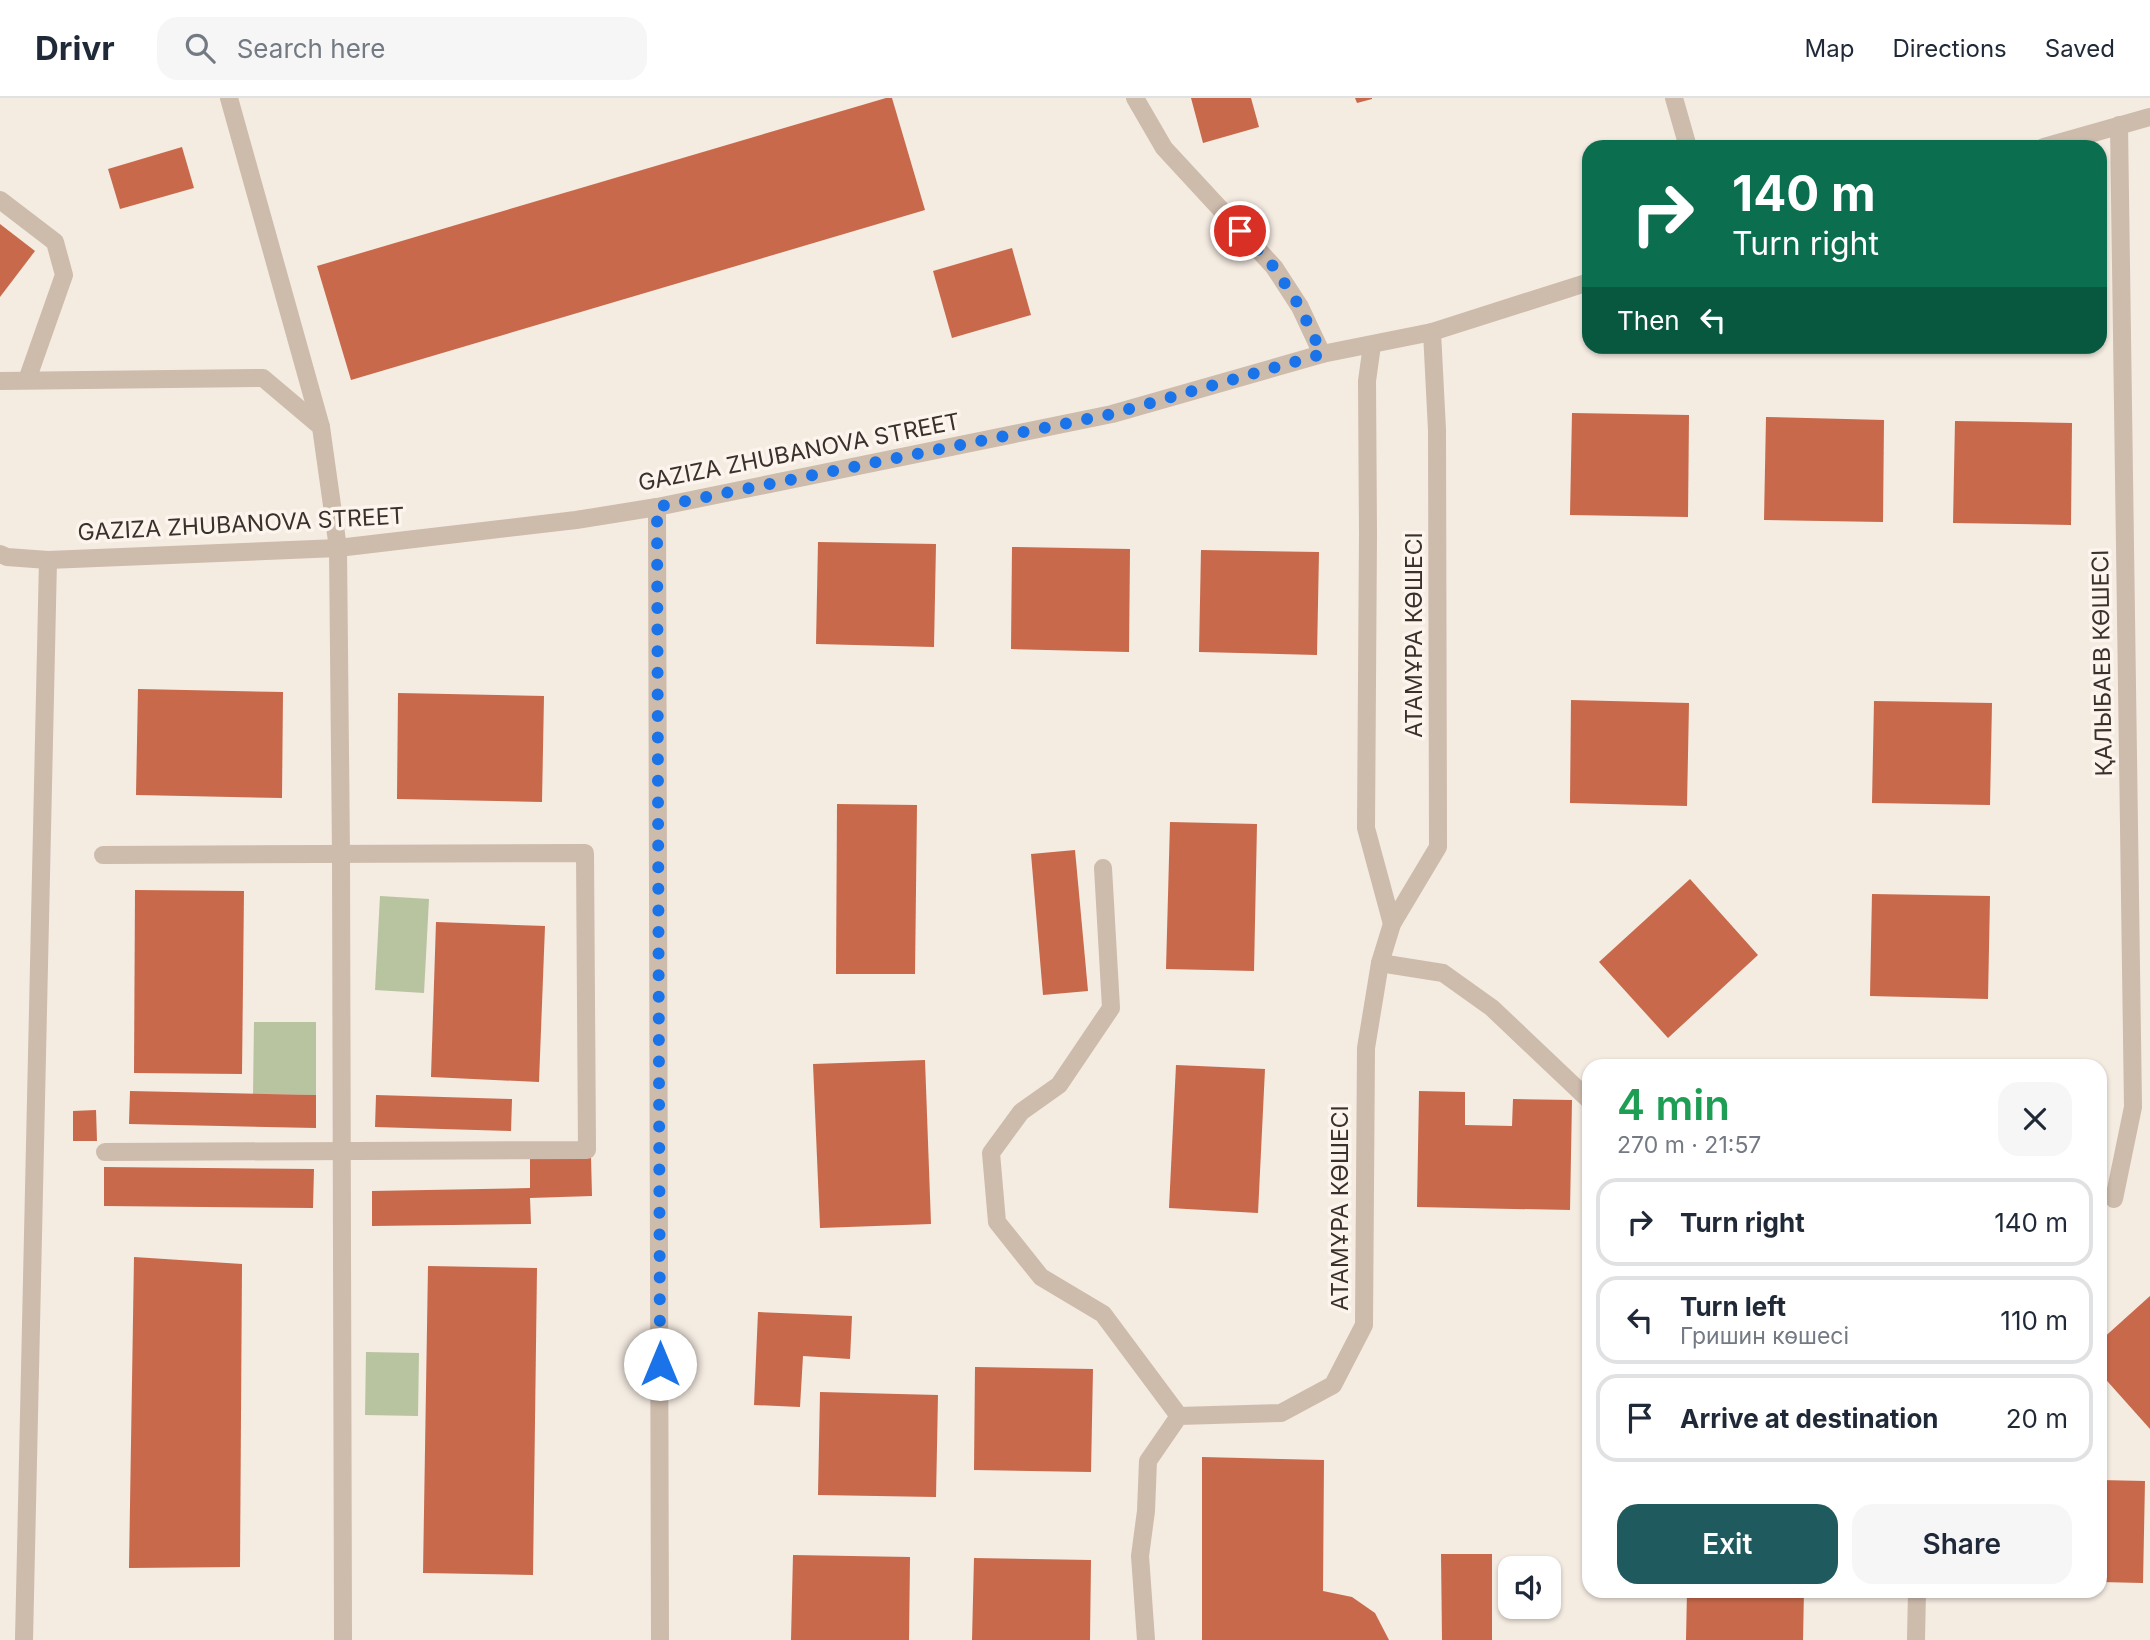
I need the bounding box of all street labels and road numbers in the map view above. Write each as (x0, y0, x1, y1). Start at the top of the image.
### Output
street label: GAZIZA ZHUBANOVA STREET (636, 407, 962, 497)
street label: GAZIZA ZHUBANOVA STREET (77, 501, 405, 547)
street label: АТАМҰРА КӨШЕСІ (1400, 532, 1428, 738)
street label: ҚАЛЫБАЕВ КӨШЕСІ (2086, 549, 2118, 777)
street label: АТАМҰРА КӨШЕСІ (1326, 1105, 1354, 1311)

